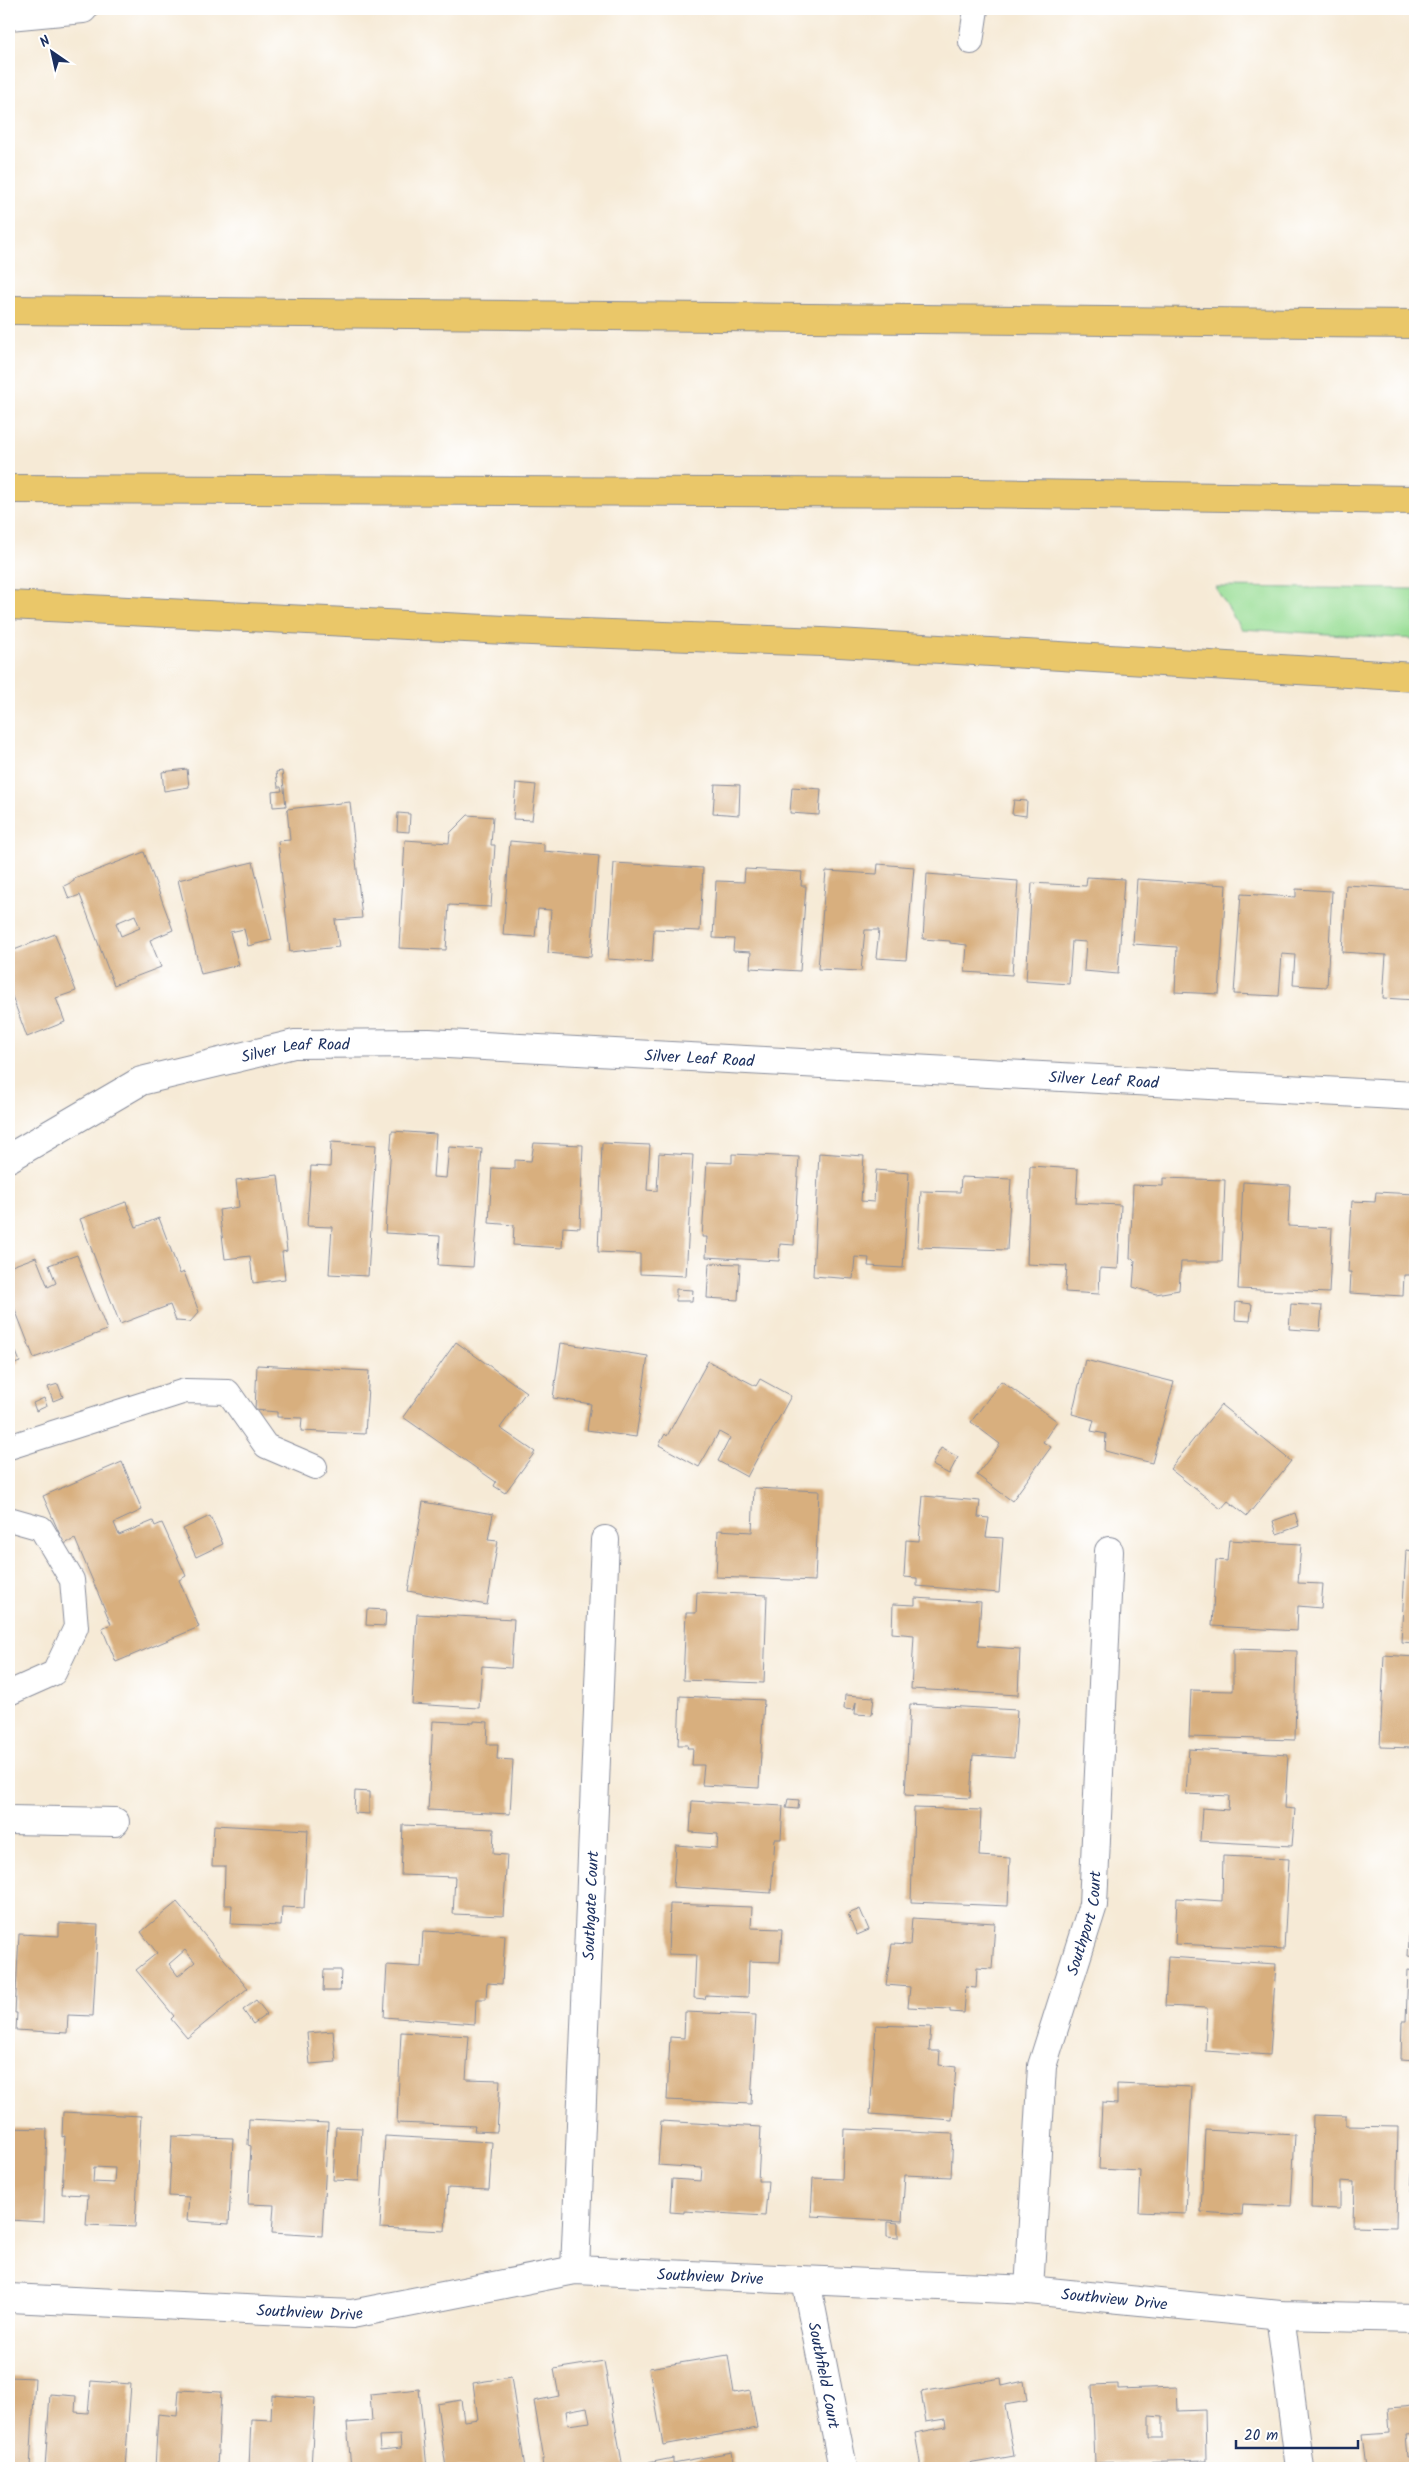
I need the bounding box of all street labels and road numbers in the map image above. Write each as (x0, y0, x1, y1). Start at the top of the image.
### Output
street label: Silver Leaf Road (239, 1033, 351, 1070)
street label: Silver Leaf Road (644, 1044, 756, 1075)
street label: Silver Leaf Road (1048, 1065, 1160, 1096)
street label: Southgate Court (577, 1849, 606, 1960)
street label: Southport Court (1061, 1869, 1109, 1979)
street label: Southview Drive (656, 2263, 764, 2292)
street label: Southview Drive (1060, 2282, 1169, 2318)
street label: Southview Drive (256, 2299, 365, 2328)
street label: Southfield Court (800, 2320, 846, 2432)

